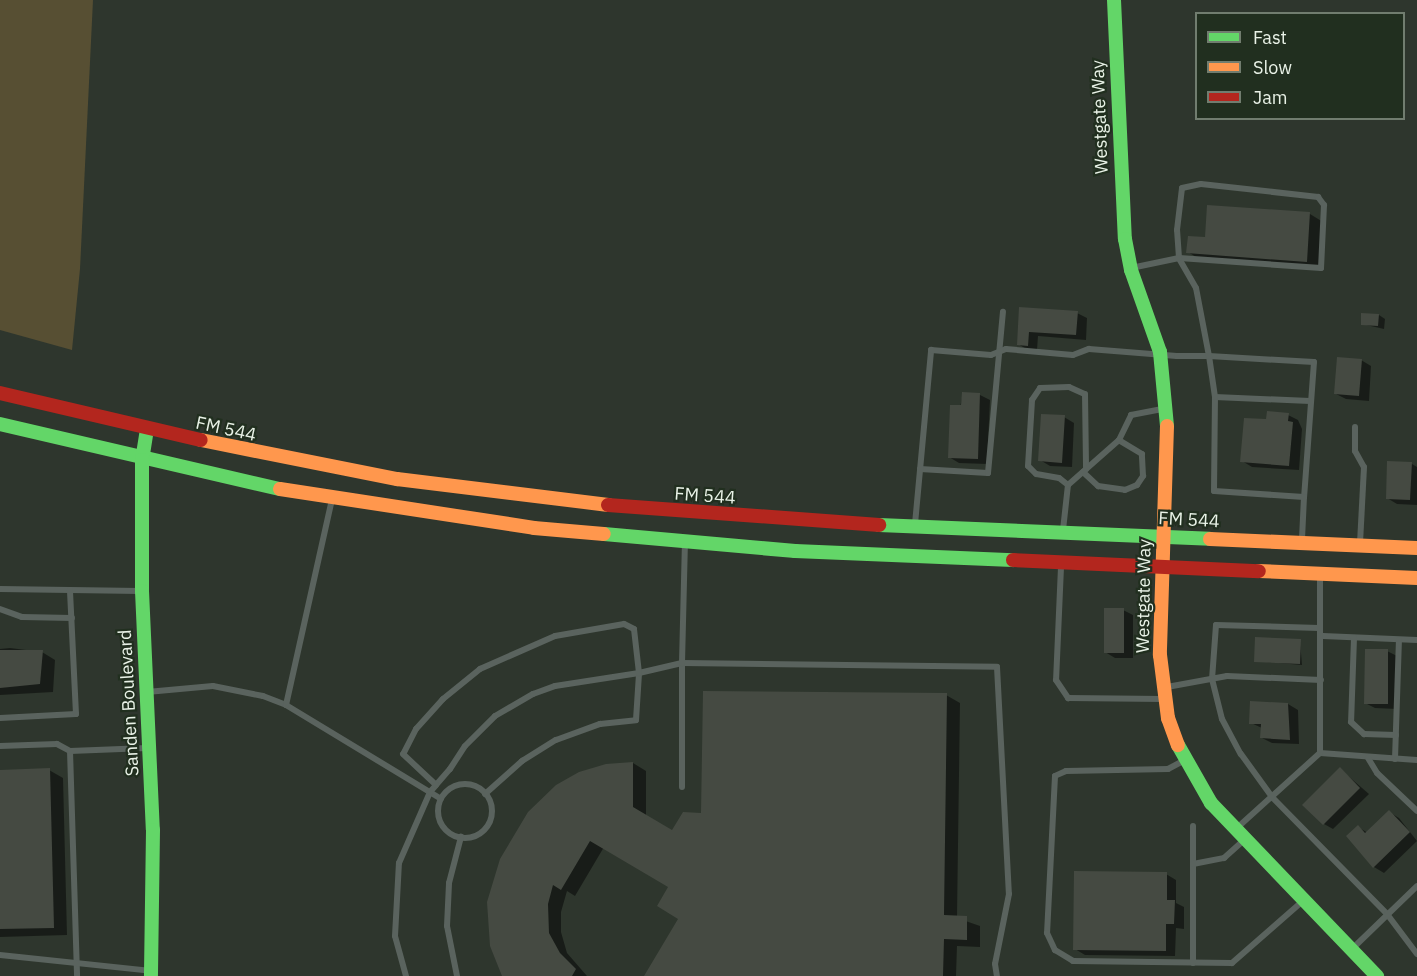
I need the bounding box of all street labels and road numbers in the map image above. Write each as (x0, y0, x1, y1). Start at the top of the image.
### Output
street label: Westgate Way (1087, 60, 1113, 174)
street label: FM 544 (194, 412, 258, 446)
street label: FM 544 (674, 483, 736, 509)
street label: FM 544 (1158, 508, 1220, 532)
street label: Westgate Way (1132, 539, 1156, 653)
street label: Sanden Boulevard (114, 629, 144, 777)

